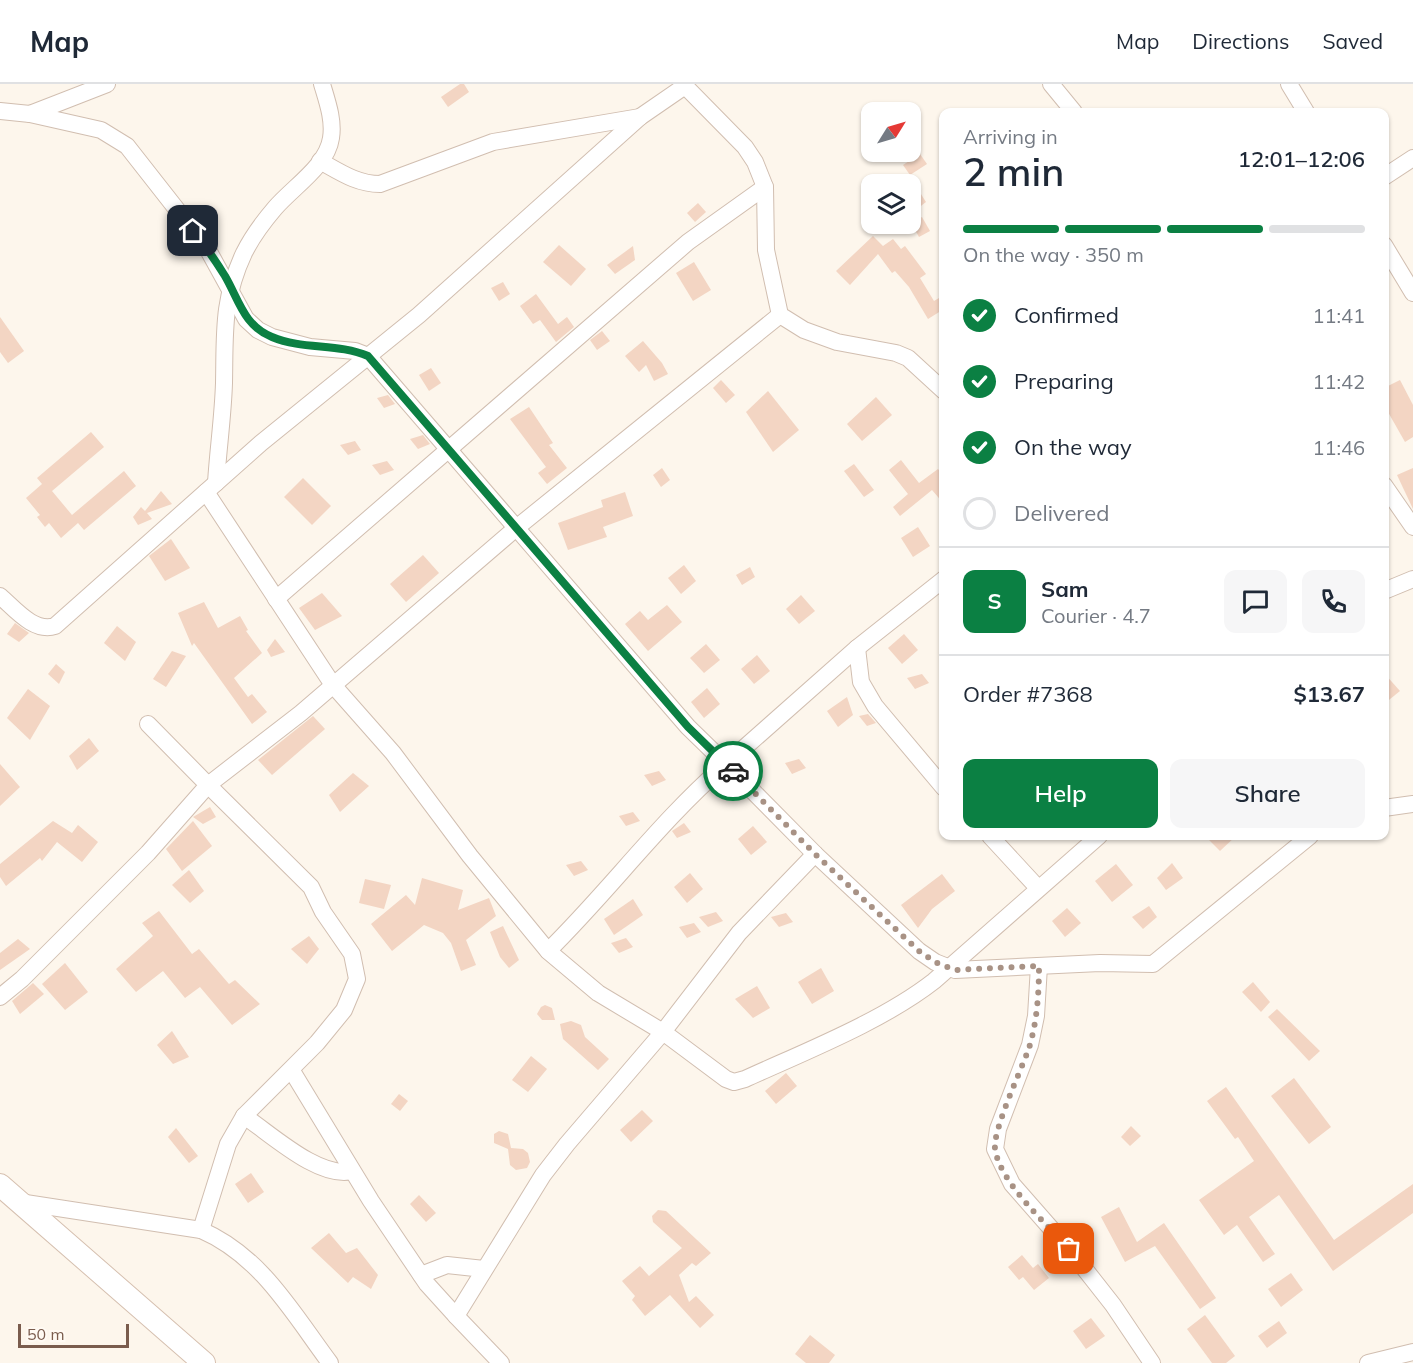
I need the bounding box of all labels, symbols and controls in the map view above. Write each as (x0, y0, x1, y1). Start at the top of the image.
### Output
text: Map (30, 24, 89, 59)
text: Map (1116, 28, 1159, 54)
text: Directions (1192, 28, 1289, 54)
text: Saved (1322, 28, 1383, 54)
north arrow (861, 102, 921, 162)
map controls (861, 102, 921, 234)
text: Arriving in (963, 124, 1058, 149)
text: 12:01–12:06 (1238, 145, 1365, 173)
text: 2 min (963, 147, 1064, 196)
button: layers (861, 174, 921, 234)
pin (167, 205, 218, 256)
icon: home (176, 214, 209, 247)
text: On the way · 350 m (963, 242, 1144, 267)
icon: check (963, 299, 996, 332)
text: Confirmed (1014, 301, 1119, 329)
text: 11:41 (1312, 303, 1365, 328)
icon: check (963, 365, 996, 398)
text: Preparing (1014, 367, 1114, 395)
text: 11:42 (1312, 369, 1365, 394)
icon: check (963, 431, 996, 464)
text: On the way (1014, 433, 1132, 461)
text: 11:46 (1312, 435, 1365, 460)
text: Delivered (1014, 499, 1109, 527)
button: chat (1224, 570, 1287, 633)
button: phone (1302, 570, 1365, 633)
text: Sam (1041, 575, 1089, 603)
text: S (987, 587, 1002, 615)
text: Courier · 4.7 (1041, 603, 1151, 628)
text: Order #7368 (963, 680, 1093, 708)
text: $13.67 (1294, 680, 1365, 708)
courier (703, 741, 763, 801)
icon: car (717, 755, 750, 788)
button: Help (963, 759, 1158, 828)
button: Share (1170, 759, 1365, 828)
pin (1043, 1223, 1094, 1274)
icon: bag (1052, 1232, 1085, 1265)
scale bar (18, 1321, 129, 1348)
text: 50 m (27, 1324, 64, 1344)

